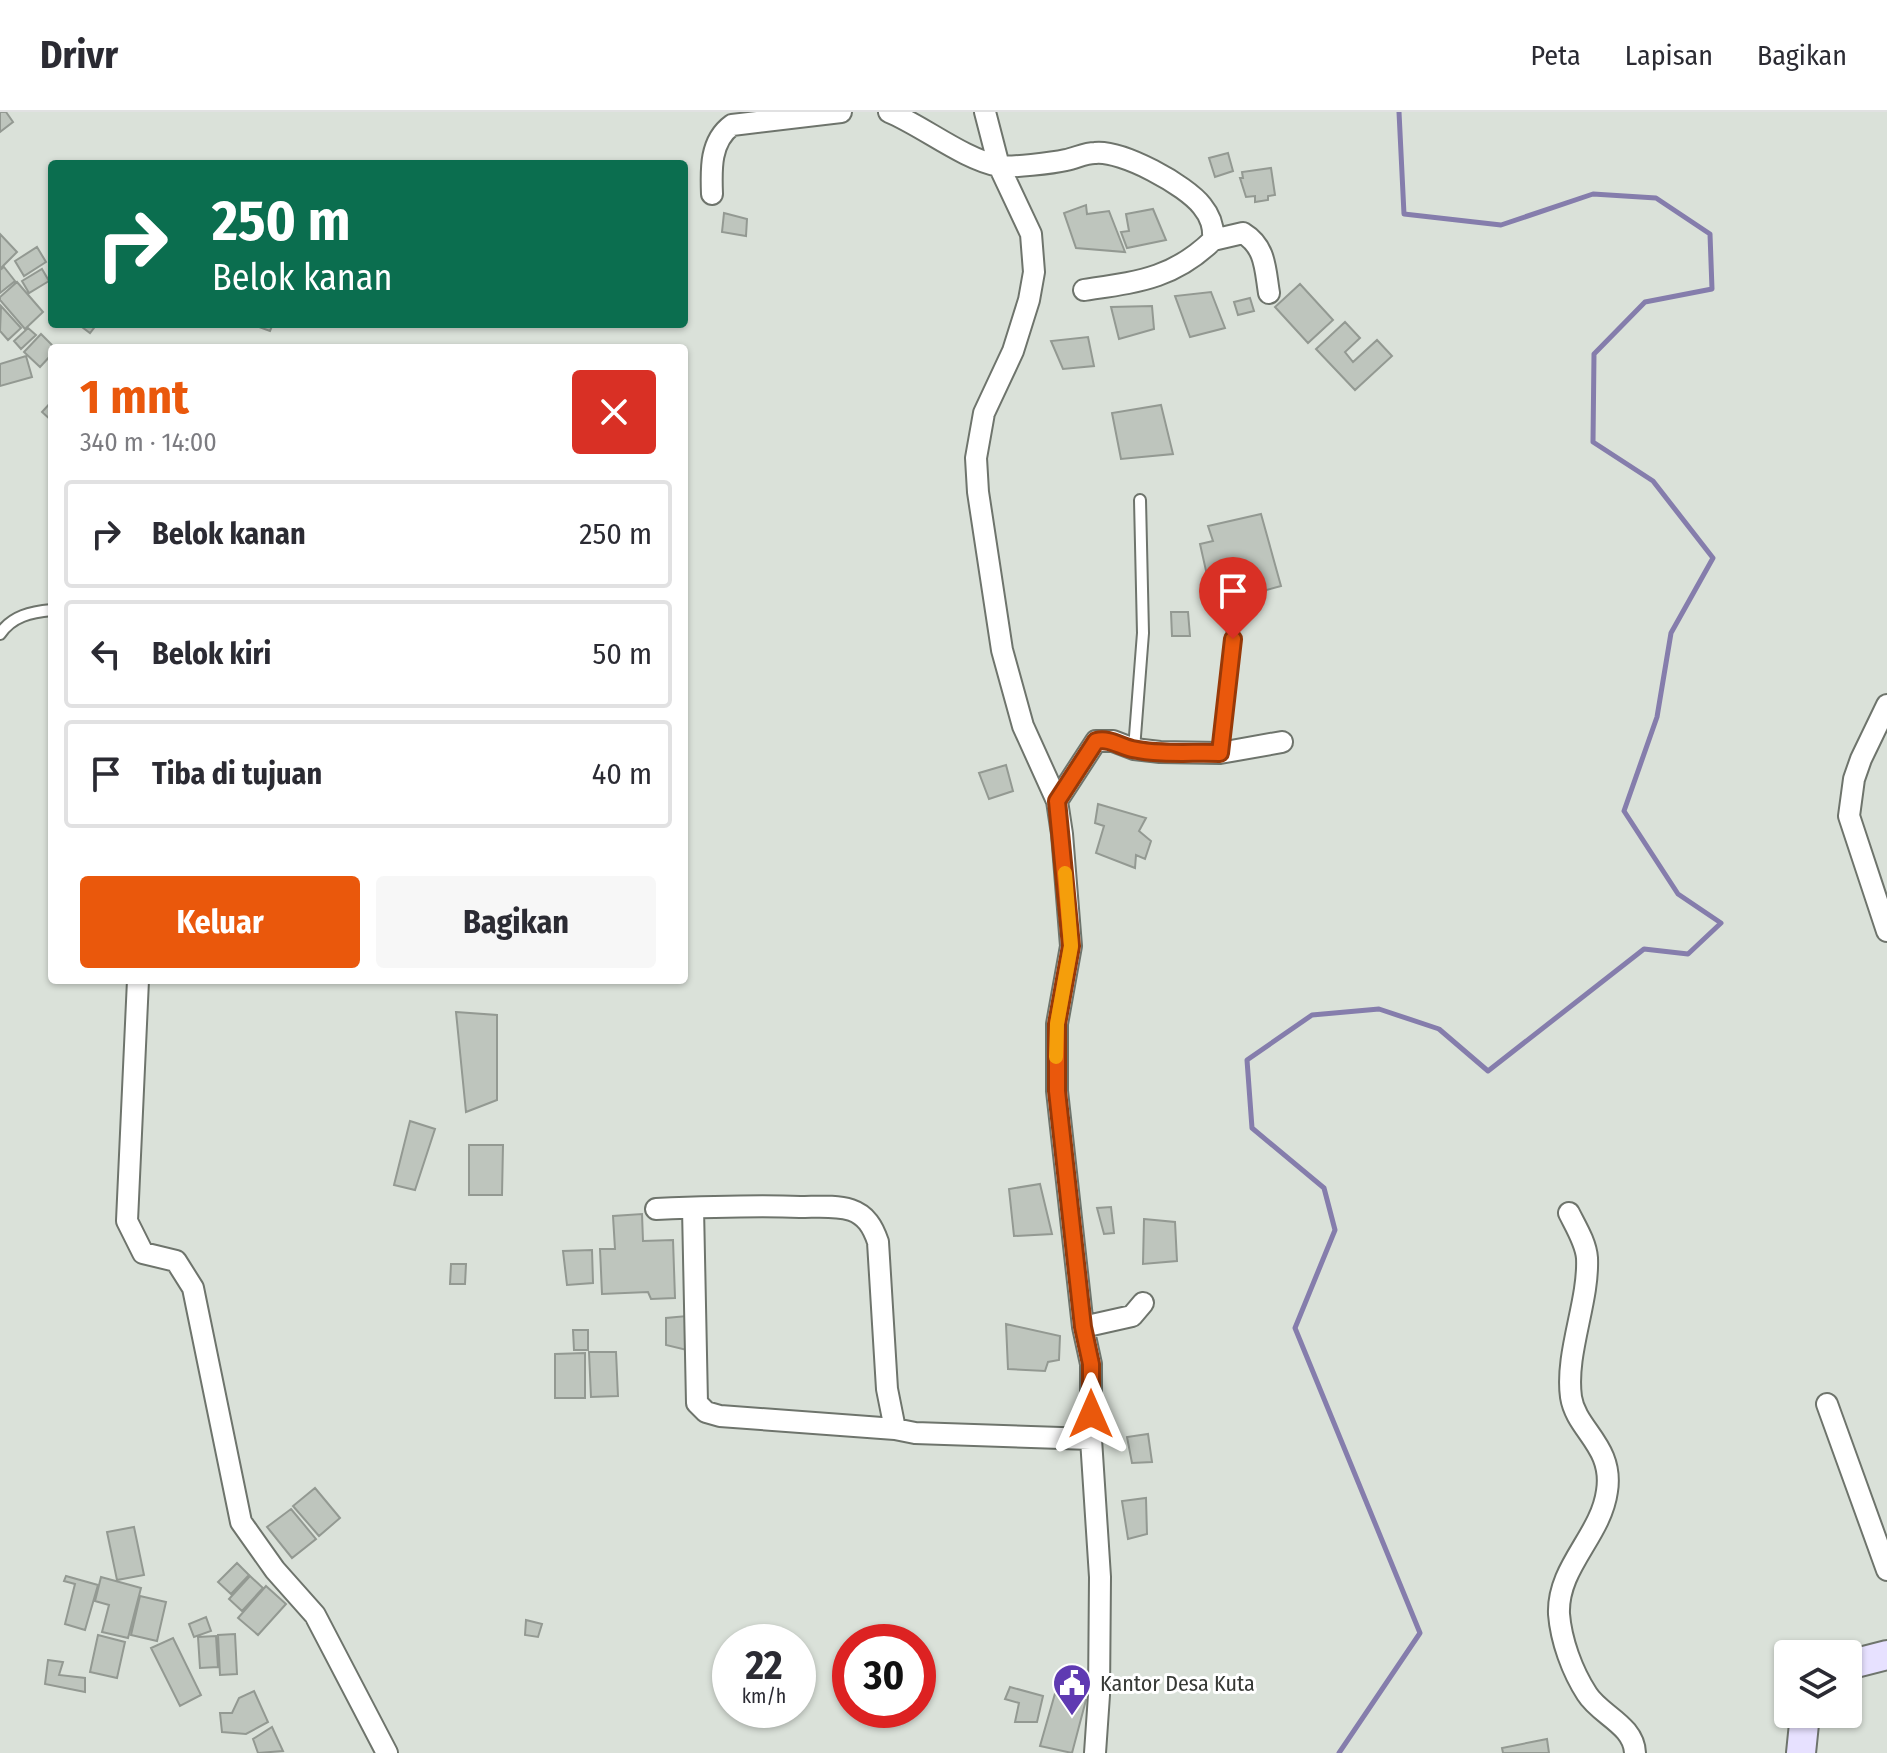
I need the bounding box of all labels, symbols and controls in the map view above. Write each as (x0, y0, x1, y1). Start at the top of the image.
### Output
text: Drivr (40, 32, 118, 78)
text: Peta (1530, 39, 1581, 72)
text: Lapisan (1625, 39, 1713, 72)
text: Bagikan (1757, 39, 1847, 72)
text: 250 m (212, 188, 350, 255)
icon: right (80, 192, 184, 296)
text: Belok kanan (212, 256, 392, 300)
text: 1 mnt (80, 368, 189, 426)
button: close (572, 370, 656, 454)
text: 340 m · 14:00 (80, 427, 217, 458)
icon: right (84, 512, 128, 556)
text: Belok kanan (152, 516, 306, 552)
text: 250 m (579, 516, 652, 552)
pin (1199, 557, 1267, 639)
icon: arrive (1211, 569, 1255, 613)
icon: left (84, 632, 128, 676)
text: Belok kiri (152, 636, 271, 672)
text: 50 m (592, 636, 652, 672)
icon: arrive (84, 752, 128, 796)
text: Tiba di tujuan (152, 756, 322, 792)
text: 40 m (592, 756, 652, 792)
button: Keluar (80, 876, 360, 968)
button: Bagikan (376, 876, 656, 968)
position arrow (1049, 1372, 1133, 1456)
speed limit sign: 30 (832, 1624, 936, 1728)
map controls (1774, 1640, 1862, 1728)
button: layers (1774, 1640, 1862, 1728)
text: 22 (745, 1642, 783, 1690)
public building icon: Kantor Desa Kuta (1051, 1662, 1093, 1717)
place label: Kantor Desa Kuta (1100, 1670, 1255, 1697)
text: km/h (742, 1684, 786, 1708)

